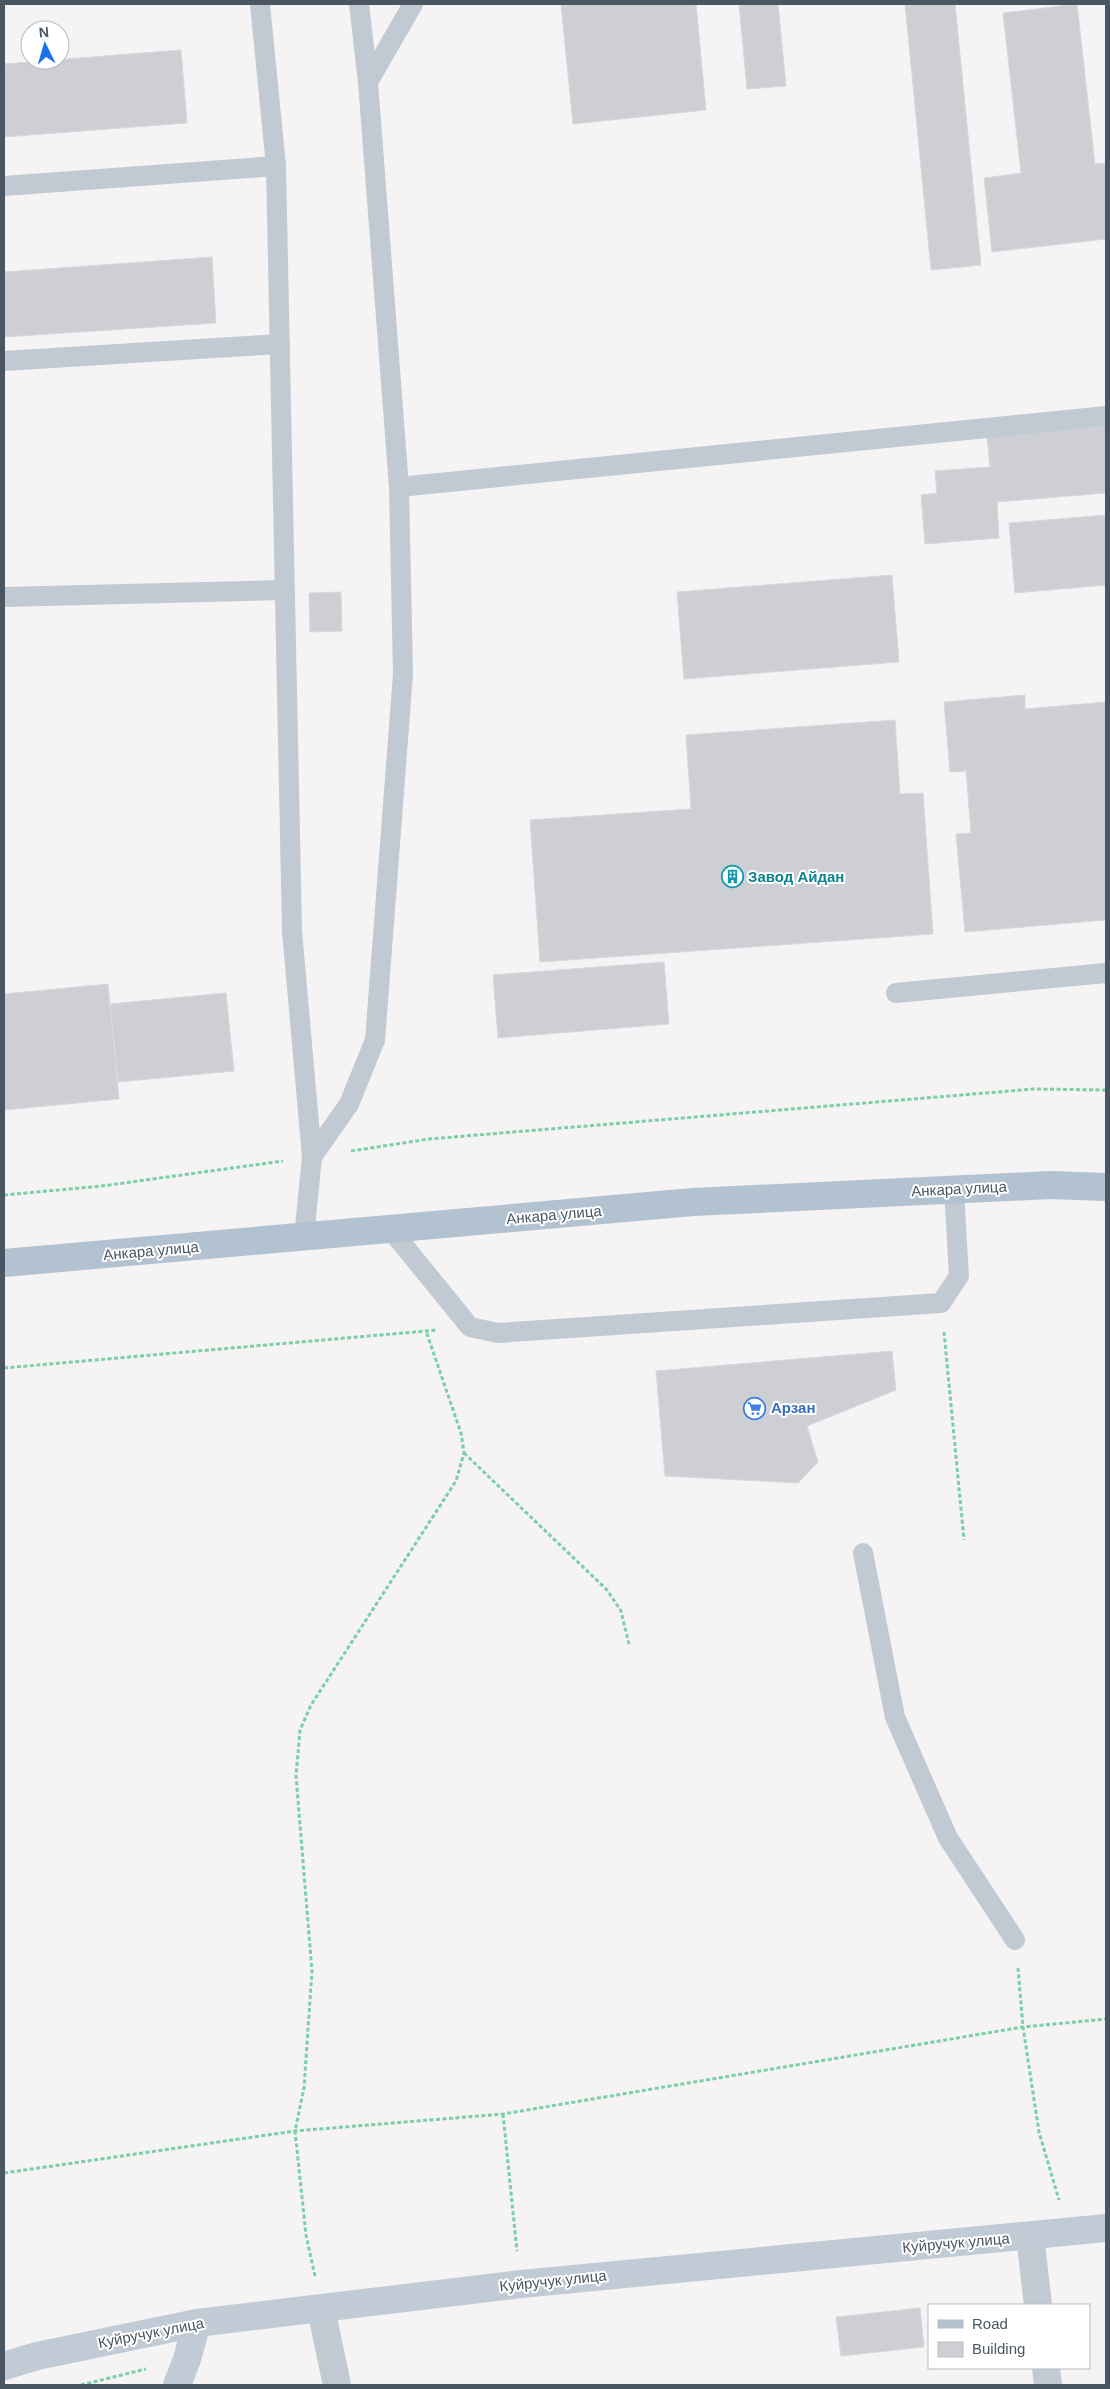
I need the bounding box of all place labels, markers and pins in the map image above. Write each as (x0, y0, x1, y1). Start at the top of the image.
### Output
building icon: Завод Айдан (720, 865, 744, 889)
place label: Завод Айдан (748, 868, 844, 885)
supermarket icon: Арзан (743, 1396, 767, 1420)
place label: Арзан (771, 1399, 815, 1416)

